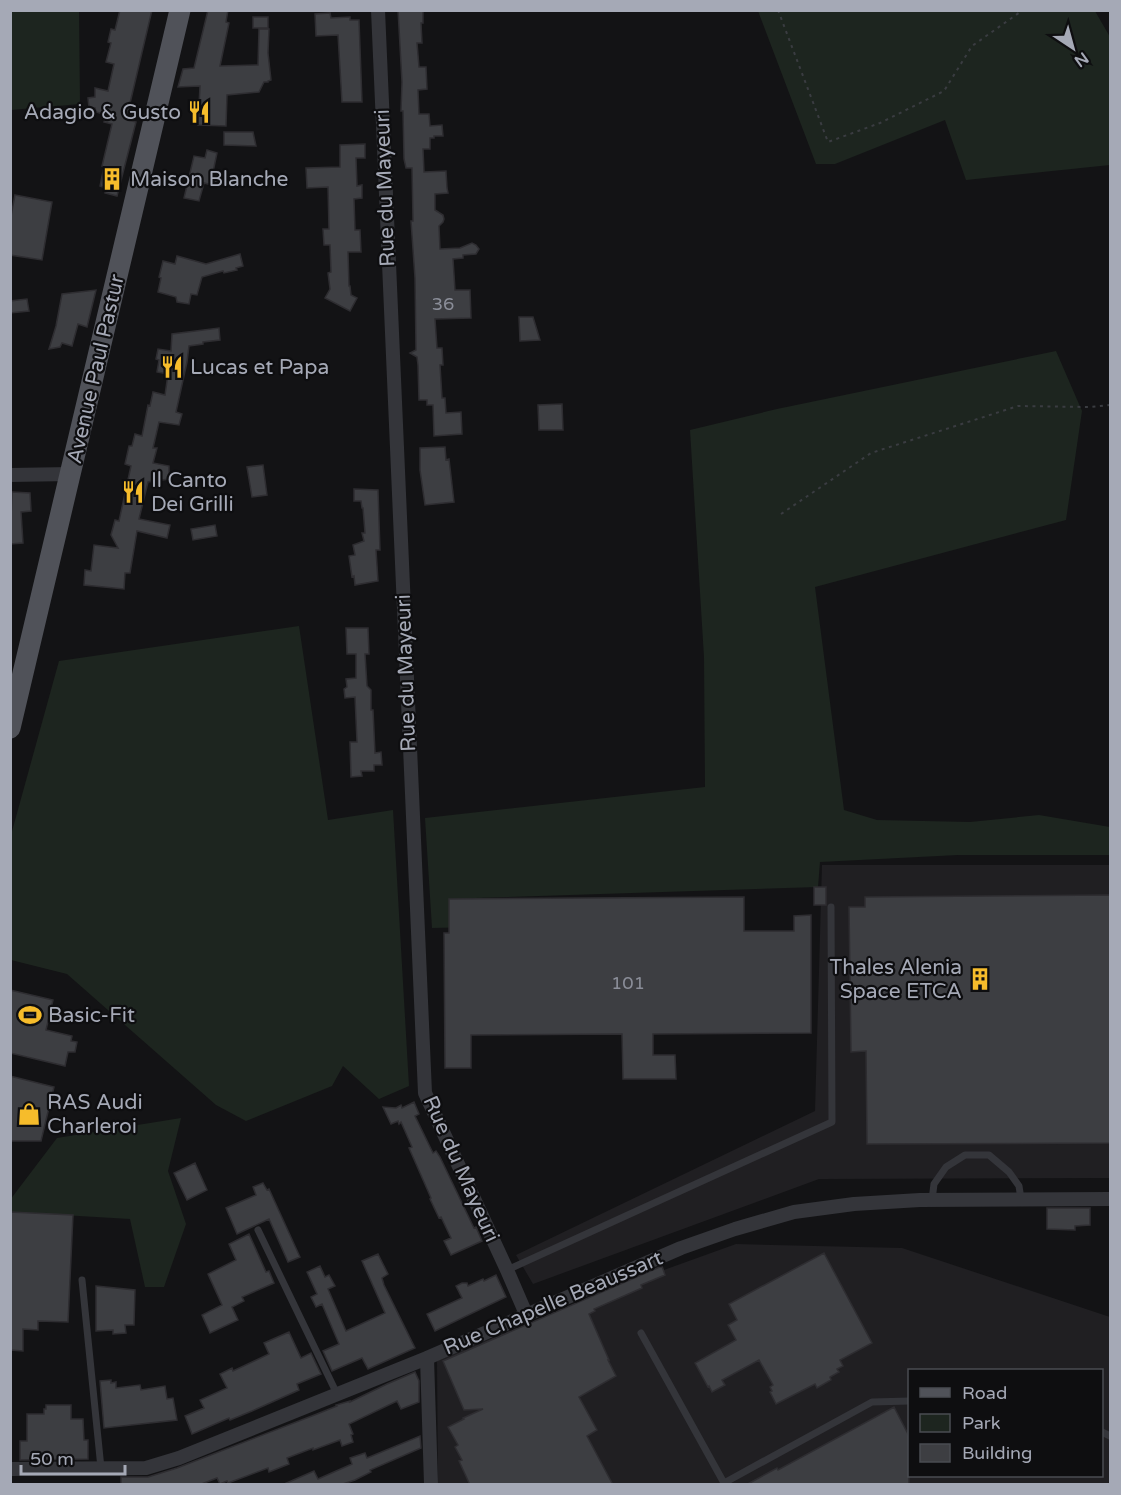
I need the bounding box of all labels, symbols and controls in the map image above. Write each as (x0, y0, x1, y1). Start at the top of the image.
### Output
north arrow (1043, 18, 1103, 78)
text: N (1070, 47, 1092, 71)
restaurant icon: Adagio & Gusto (186, 99, 212, 125)
place label: Adagio & Gusto (24, 100, 181, 125)
street label: Rue du Mayeuri (370, 109, 400, 267)
building icon: Maison Blanche (99, 166, 125, 192)
place label: Maison Blanche (130, 167, 289, 192)
street label: Avenue Paul Pastur (62, 272, 130, 466)
house number: 36 (432, 293, 454, 315)
restaurant icon: Lucas et Papa (159, 354, 185, 380)
place label: Lucas et Papa (190, 355, 329, 380)
place label: Il Canto Dei Grilli (151, 468, 234, 517)
restaurant icon: Il Canto Dei Grilli (120, 479, 146, 505)
street label: Rue du Mayeuri (391, 594, 421, 752)
place label: Thales Alenia Space ETCA (830, 955, 962, 1004)
building icon: Thales Alenia Space ETCA (967, 966, 993, 992)
house number: 101 (611, 972, 645, 994)
sports icon: Basic-Fit (17, 1002, 43, 1028)
place label: Basic-Fit (48, 1003, 135, 1028)
place label: RAS Audi Charleroi (47, 1090, 143, 1139)
street label: Rue du Mayeuri (418, 1092, 504, 1246)
shop icon: RAS Audi Charleroi (16, 1101, 42, 1127)
street label: Rue Chapelle Beaussart (439, 1245, 667, 1361)
legend (908, 1369, 1103, 1477)
text: Road (962, 1382, 1007, 1404)
text: Park (962, 1412, 1001, 1434)
scale bar (21, 1438, 124, 1476)
text: Building (962, 1442, 1032, 1464)
text: 50 m (30, 1448, 74, 1470)

